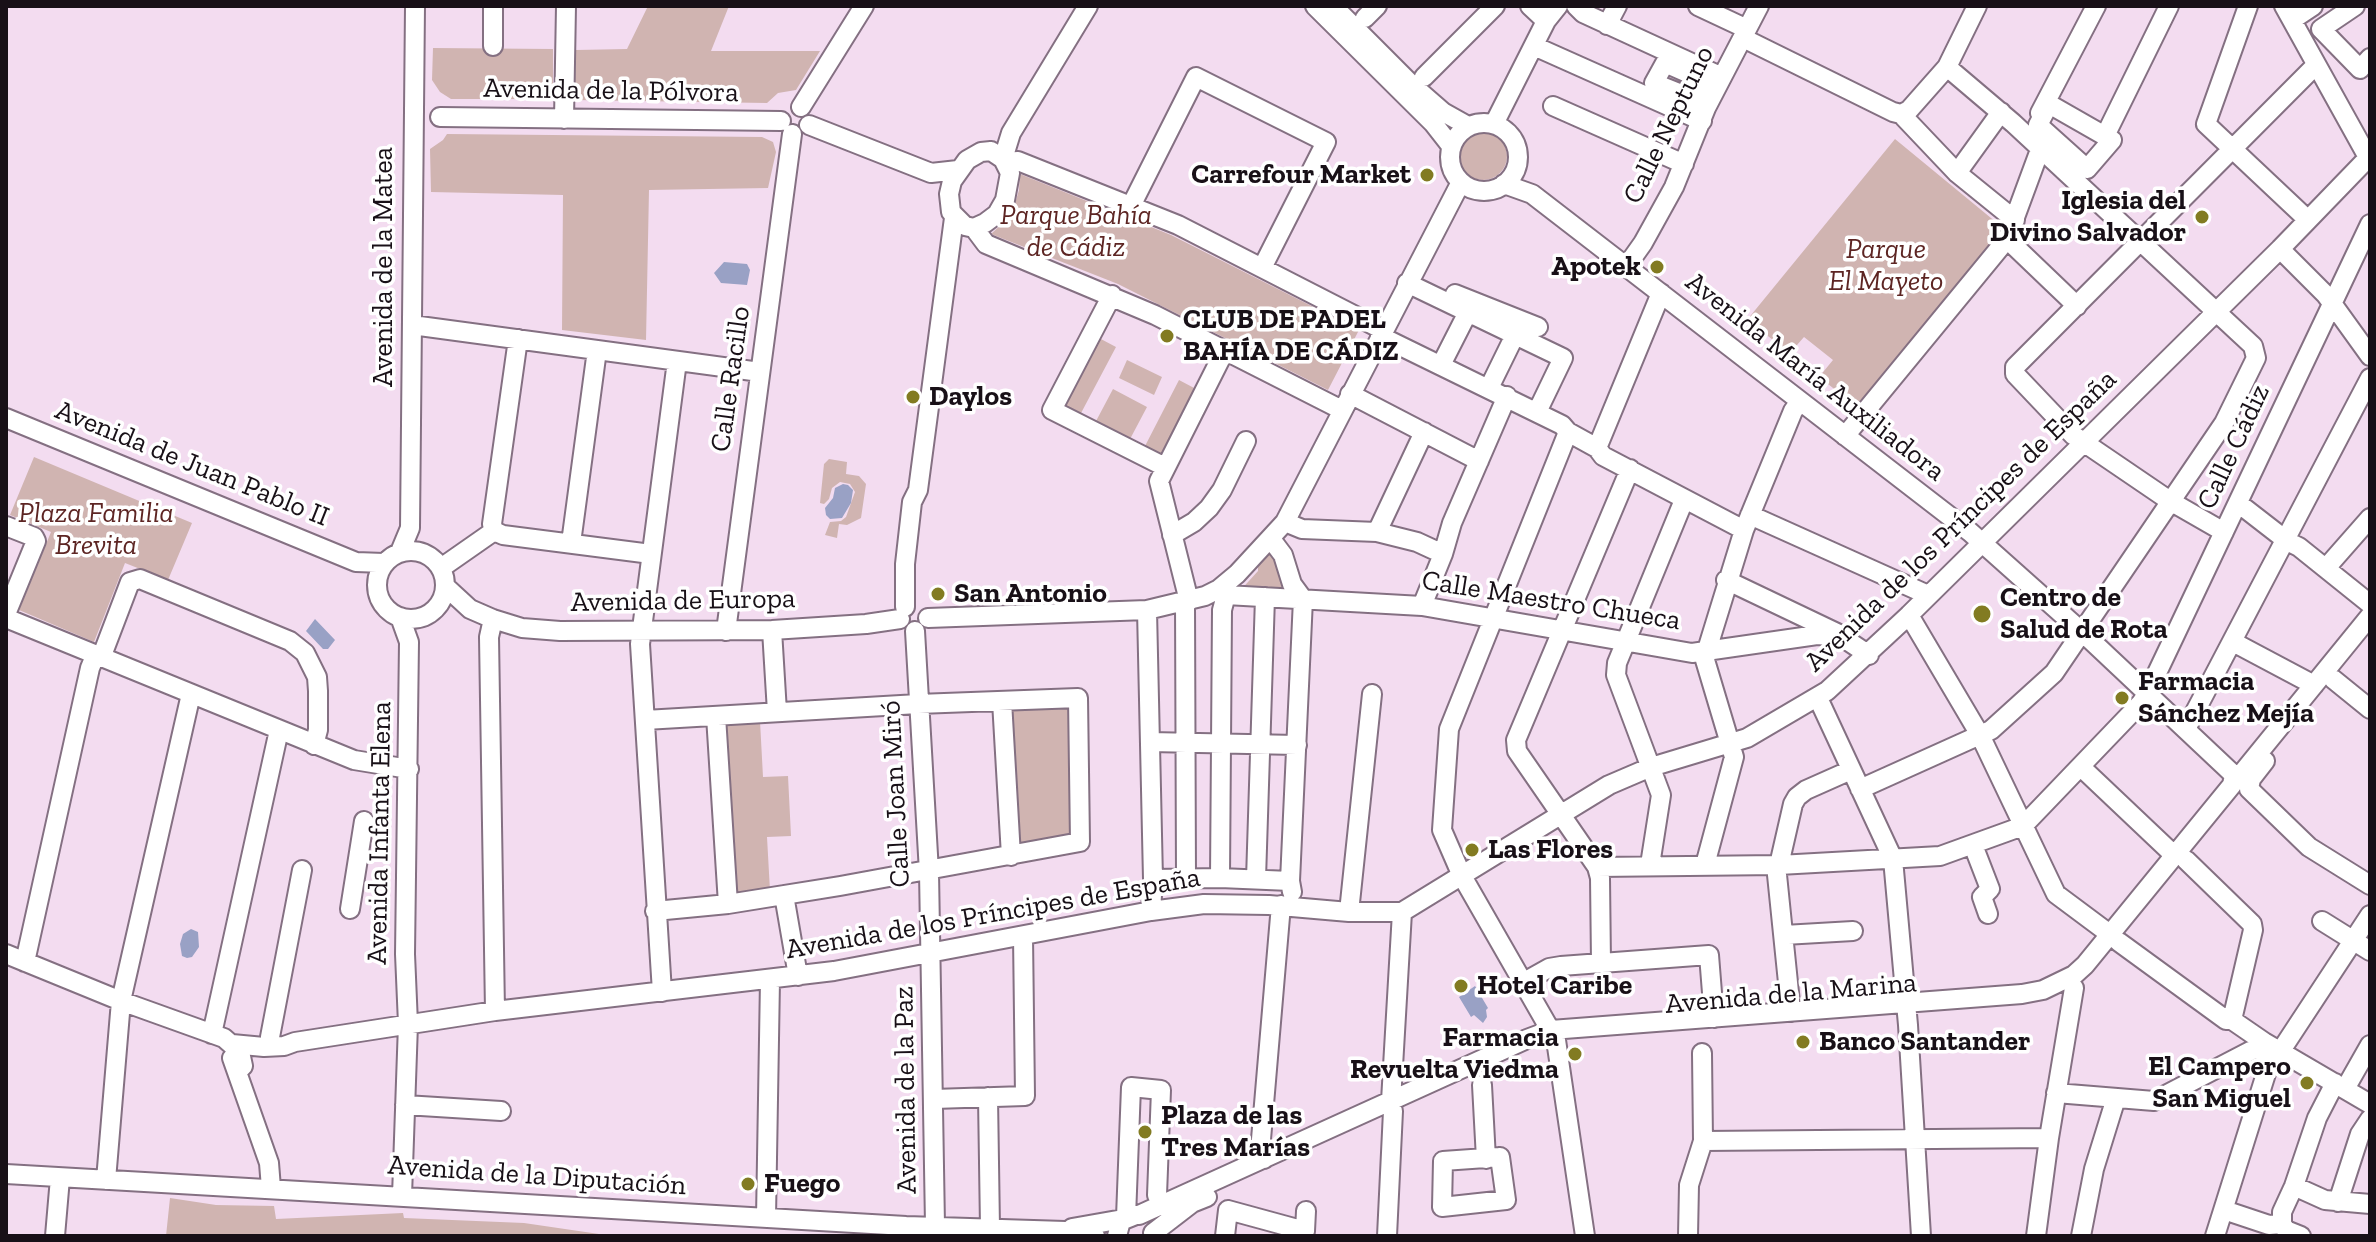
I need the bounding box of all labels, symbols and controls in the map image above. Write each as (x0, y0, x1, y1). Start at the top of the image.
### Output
street label: Calle Neptuno (1616, 41, 1722, 209)
street label: Avenida de la Pólvora (483, 72, 739, 110)
street label: Avenida de la Matea (367, 147, 401, 387)
place label: Carrefour Market (1191, 158, 1411, 192)
marker: Carrefour Market (1418, 166, 1436, 184)
place label: Iglesia del Divino Salvador (1990, 184, 2186, 250)
park label: Parque Bahía de Cádiz (1000, 199, 1152, 265)
marker: Iglesia del Divino Salvador (2193, 208, 2211, 226)
park label: Parque El Mayeto (1829, 233, 1943, 299)
place label: Apotek (1551, 250, 1641, 284)
marker: Apotek (1648, 258, 1666, 276)
street label: Avenida María Auxiliadora (1679, 265, 1951, 489)
place label: CLUB DE PADEL BAHÍA DE CÁDIZ (1183, 303, 1399, 369)
street label: Calle Racillo (704, 304, 758, 454)
marker: CLUB DE PADEL BAHÍA DE CÁDIZ (1158, 327, 1176, 345)
street label: Avenida de los Príncipes de España (1798, 363, 2124, 679)
street label: Calle Cádiz (2190, 379, 2278, 515)
place label: Daylos (929, 380, 1012, 414)
marker: Daylos (904, 388, 922, 406)
street label: Avenida de Juan Pablo II (50, 394, 334, 534)
park label: Plaza Familia Brevita (18, 497, 174, 563)
street label: Calle Maestro Chueca (1419, 564, 1683, 638)
place label: San Antonio (954, 577, 1107, 611)
place label: Centro de Salud de Rota (2000, 581, 2168, 647)
street label: Avenida de Europa (570, 582, 796, 620)
marker: San Antonio (929, 585, 947, 603)
marker: Centro de Salud de Rota (1971, 603, 1993, 625)
place label: Farmacia Sánchez Mejía (2138, 665, 2314, 731)
marker: Farmacia Sánchez Mejía (2113, 689, 2131, 707)
street label: Calle Joan Miró (874, 700, 918, 888)
street label: Avenida Infanta Elena (361, 701, 399, 965)
place label: Las Flores (1488, 833, 1613, 867)
marker: Las Flores (1463, 841, 1481, 859)
street label: Avenida de los Príncipes de España (783, 861, 1203, 967)
street label: Avenida de la Marina (1664, 966, 1918, 1022)
place label: Hotel Caribe (1477, 969, 1632, 1003)
marker: Hotel Caribe (1452, 977, 1470, 995)
street label: Avenida de la Paz (887, 986, 925, 1194)
place label: Farmacia Revuelta Viedma (1350, 1021, 1559, 1087)
place label: Banco Santander (1819, 1025, 2030, 1059)
marker: Banco Santander (1794, 1033, 1812, 1051)
marker: Farmacia Revuelta Viedma (1566, 1045, 1584, 1063)
place label: El Campero San Miguel (2148, 1050, 2291, 1116)
marker: El Campero San Miguel (2298, 1074, 2316, 1092)
place label: Plaza de las Tres Marías (1161, 1099, 1310, 1165)
marker: Plaza de las Tres Marías (1136, 1123, 1154, 1141)
street label: Avenida de la Diputación (387, 1149, 687, 1203)
place label: Fuego (764, 1167, 840, 1201)
marker: Fuego (739, 1175, 757, 1193)

